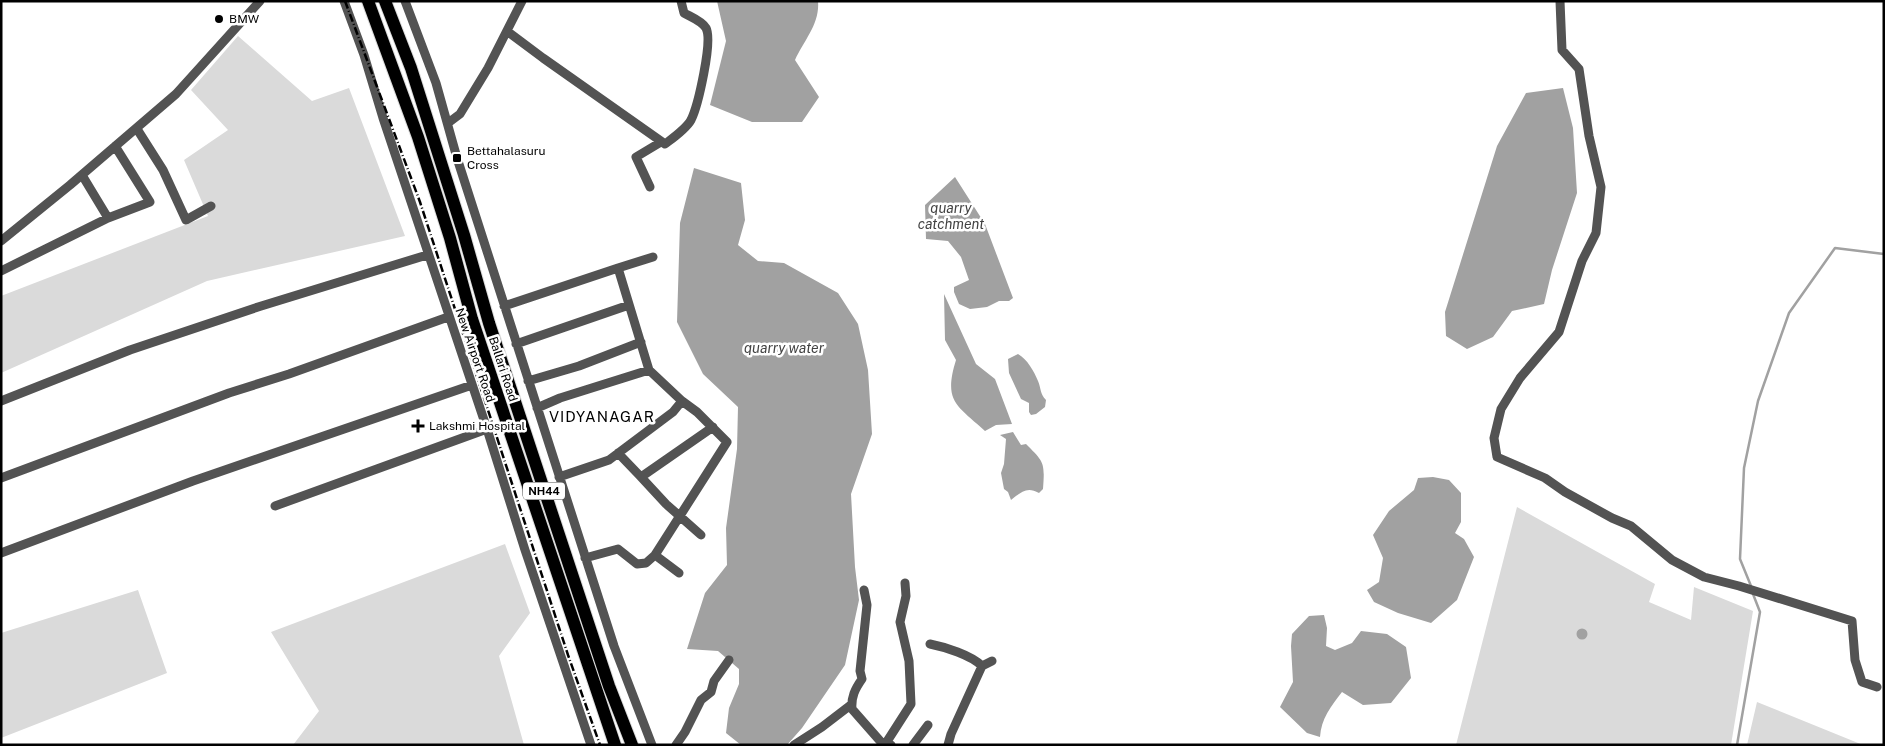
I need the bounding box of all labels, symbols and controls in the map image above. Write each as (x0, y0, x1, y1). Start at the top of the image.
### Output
place label: BMW (229, 12, 260, 26)
marker: BMW (213, 13, 225, 25)
place label: Bettahalasuru Cross (467, 144, 545, 172)
marker: Bettahalasuru Cross (451, 152, 463, 164)
water label: quarry catchment (918, 200, 985, 232)
street label: New Airport Road (452, 306, 498, 404)
street label: Ballari Road (486, 335, 520, 403)
water label: quarry water (744, 340, 825, 356)
district label: VIDYANAGAR (549, 408, 655, 425)
marker: Lakshmi Hospital (411, 419, 425, 433)
place label: Lakshmi Hospital (429, 419, 526, 433)
road number: NH44 (523, 482, 565, 500)

